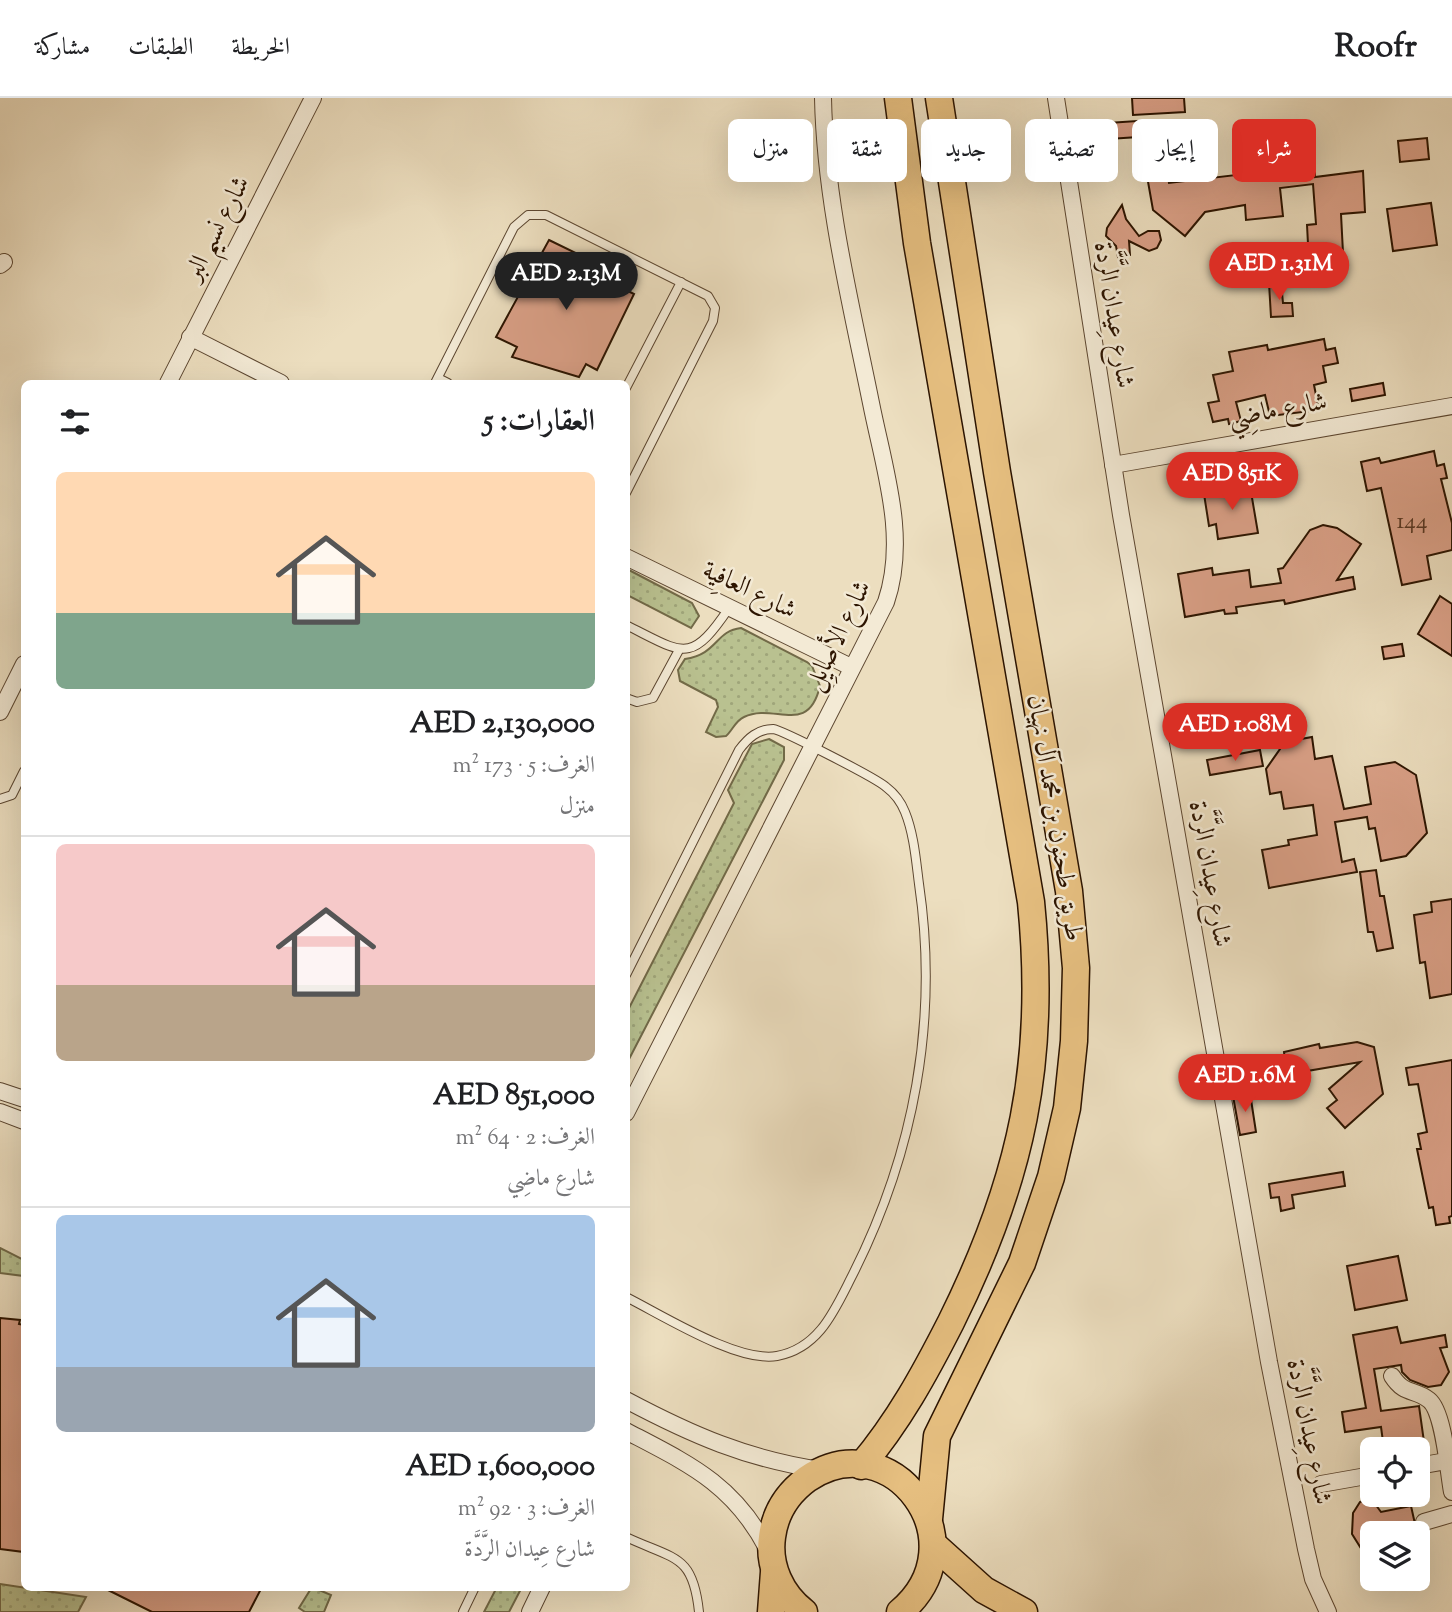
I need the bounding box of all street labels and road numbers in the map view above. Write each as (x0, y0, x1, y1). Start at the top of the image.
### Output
street label: شارع نسيم البر (174, 170, 265, 293)
street label: شارع عِيدان الرَّدَّة (1082, 238, 1148, 391)
street label: شارع ماضِي (1226, 384, 1331, 441)
street label: شارع العافِية (695, 552, 802, 630)
street label: شارع الأصايِل (795, 574, 883, 698)
street label: طريق طحنون بن محمد آل نهيان (1016, 692, 1092, 944)
street label: شارع عِيدان الرَّدَّة (1177, 797, 1245, 950)
street label: شارع عِيدان الرَّدَّة (1275, 1355, 1345, 1508)

